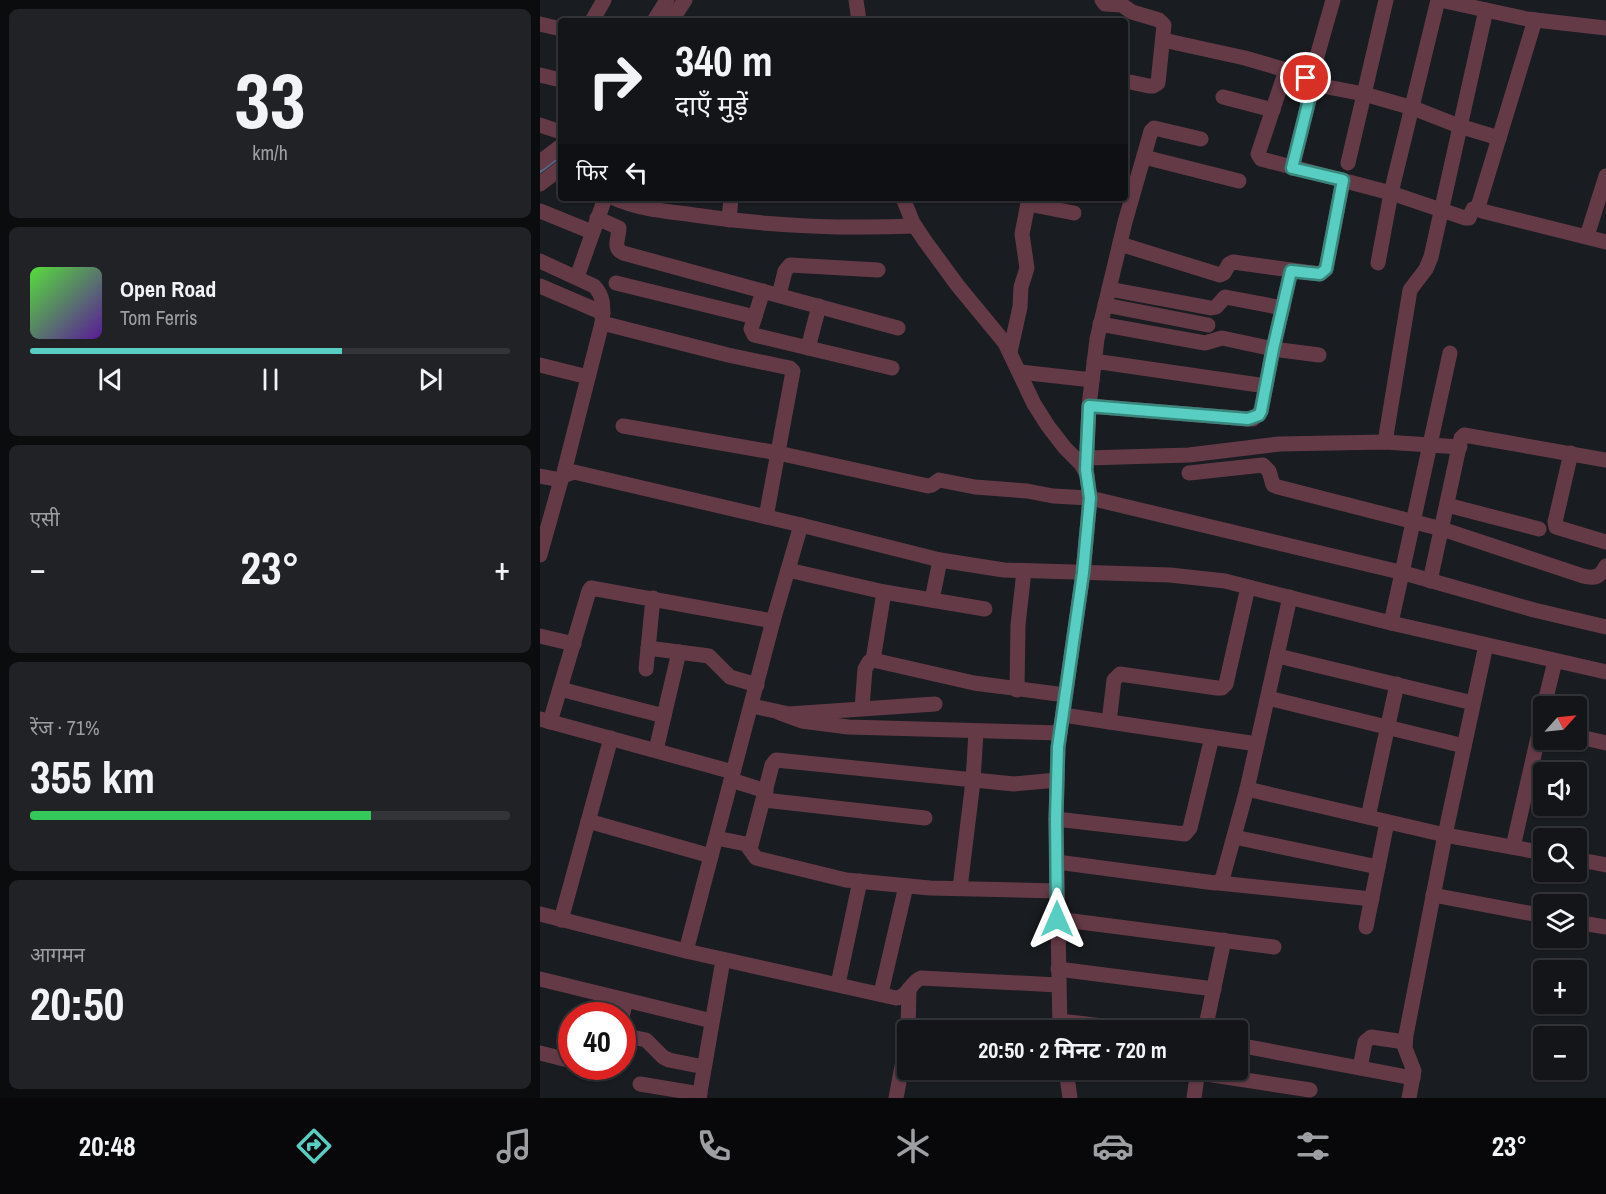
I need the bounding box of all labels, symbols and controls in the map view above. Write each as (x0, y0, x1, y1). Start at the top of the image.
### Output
text: 340 m (675, 33, 773, 89)
icon: right (576, 42, 654, 120)
text: 33 (234, 47, 306, 152)
pin (1280, 52, 1331, 103)
icon: arrive (1289, 61, 1322, 94)
text: दाएँ मुड़ें (675, 87, 748, 123)
text: km/h (252, 139, 288, 166)
icon: left (620, 156, 653, 189)
text: फिर (576, 157, 608, 187)
text: Open Road (120, 274, 216, 304)
text: Tom Ferris (120, 304, 198, 331)
icon: previous (94, 363, 127, 396)
icon: pause (254, 363, 287, 396)
icon: next (414, 363, 447, 396)
text: एसी (30, 505, 60, 532)
text: 23° (240, 537, 300, 598)
text: − (30, 546, 46, 590)
text: + (494, 546, 510, 590)
north arrow (1533, 696, 1587, 750)
map controls (1533, 696, 1587, 1080)
text: रेंज · 71% (30, 714, 100, 741)
text: 355 km (30, 746, 155, 807)
button: sound (1533, 762, 1587, 816)
button: search (1533, 828, 1587, 882)
position arrow (1025, 887, 1089, 951)
button: layers (1533, 894, 1587, 948)
text: आगमन (30, 941, 85, 968)
button: + (1533, 960, 1587, 1014)
text: 20:50 (30, 973, 124, 1034)
speed limit sign: 40 (558, 1002, 636, 1080)
button: − (1533, 1026, 1587, 1080)
text: 20:50 · 2 मिनट · 720 m (978, 1035, 1167, 1065)
icon: directions (293, 1125, 335, 1167)
icon: music (493, 1125, 535, 1167)
icon: phone (693, 1125, 735, 1167)
icon: climate (892, 1125, 934, 1167)
icon: car (1092, 1125, 1134, 1167)
icon: filters (1292, 1125, 1334, 1167)
text: 20:48 (79, 1128, 135, 1164)
text: 23° (1492, 1128, 1527, 1164)

